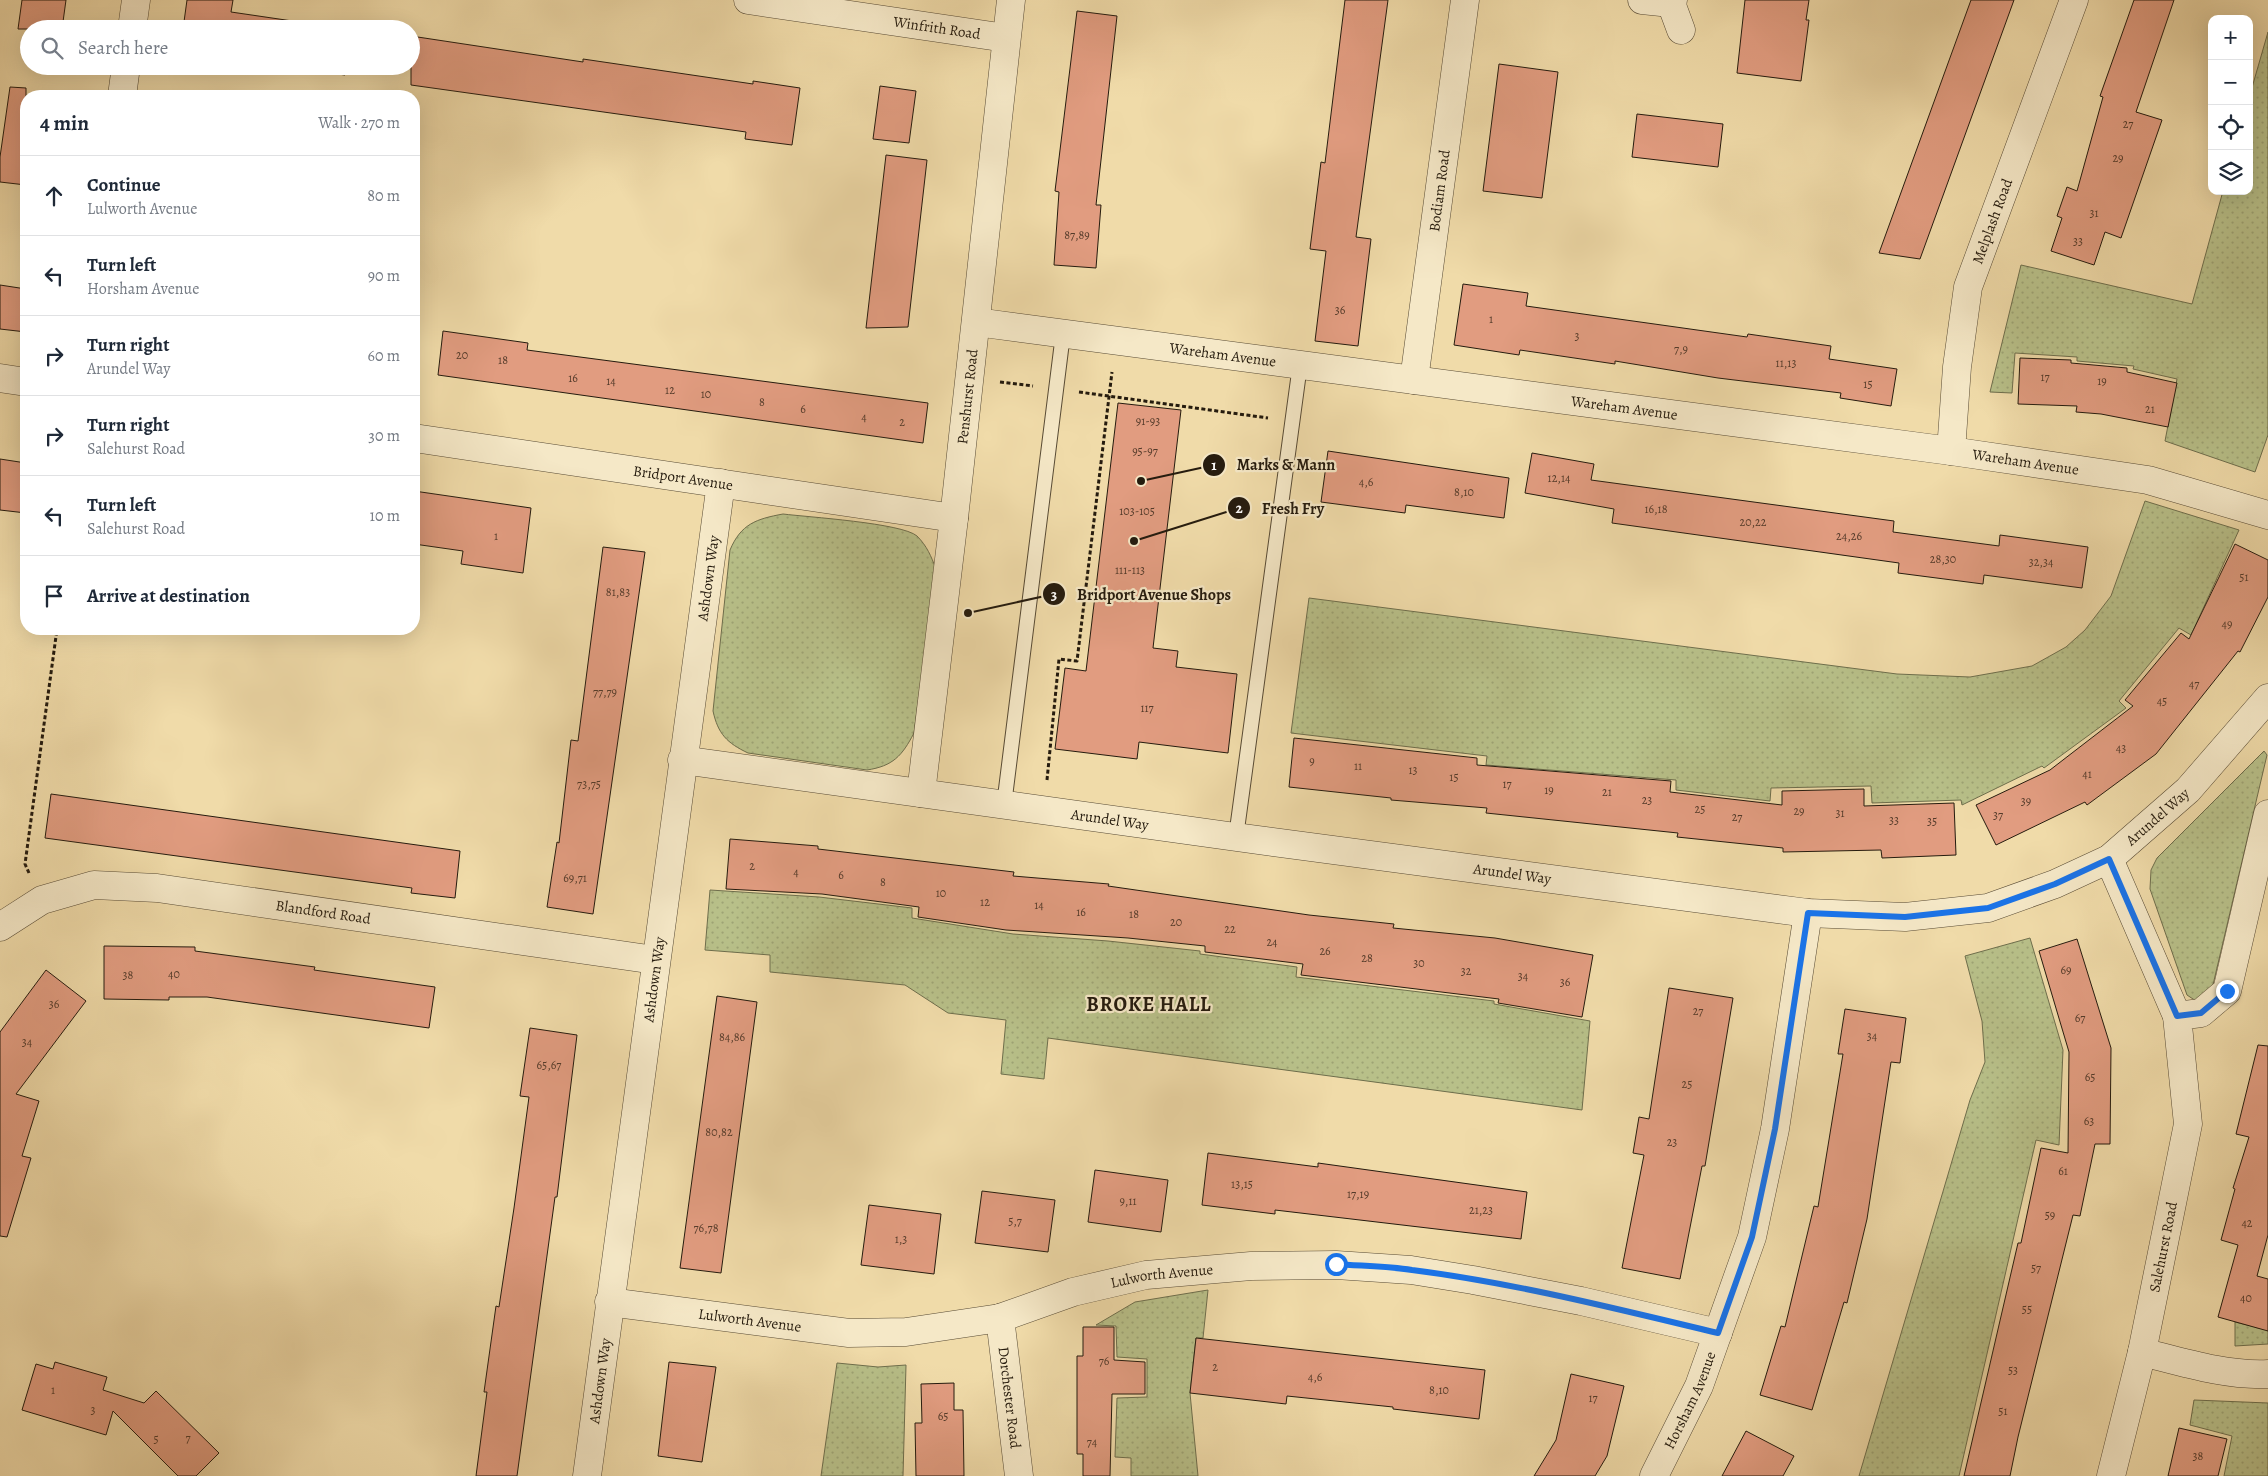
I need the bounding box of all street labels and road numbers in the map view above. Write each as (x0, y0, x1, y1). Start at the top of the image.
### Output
street label: Winfrith Road (891, 11, 983, 44)
street label: Bodiam Road (1424, 148, 1455, 233)
street label: Melplash Road (1967, 175, 2018, 267)
street label: Wareham Avenue (1167, 338, 1278, 372)
street label: Penshurst Road (952, 347, 983, 445)
street label: Wareham Avenue (1569, 391, 1679, 425)
street label: Wareham Avenue (1970, 444, 2081, 480)
street label: Bridport Avenue (632, 461, 735, 495)
street label: Ashdown Way (692, 534, 724, 623)
street label: Arundel Way (2121, 783, 2194, 851)
street label: Arundel Way (1069, 804, 1150, 835)
street label: Arundel Way (1471, 859, 1553, 889)
street label: Blandford Road (274, 895, 373, 929)
street label: Ashdown Way (638, 935, 670, 1024)
street label: Salehurst Road (2144, 1199, 2182, 1294)
street label: Lulworth Avenue (1108, 1259, 1214, 1293)
street label: Lulworth Avenue (697, 1304, 803, 1337)
street label: Ashdown Way (584, 1337, 616, 1426)
street label: Dorchester Road (994, 1345, 1026, 1450)
street label: Horsham Avenue (1659, 1348, 1721, 1453)

